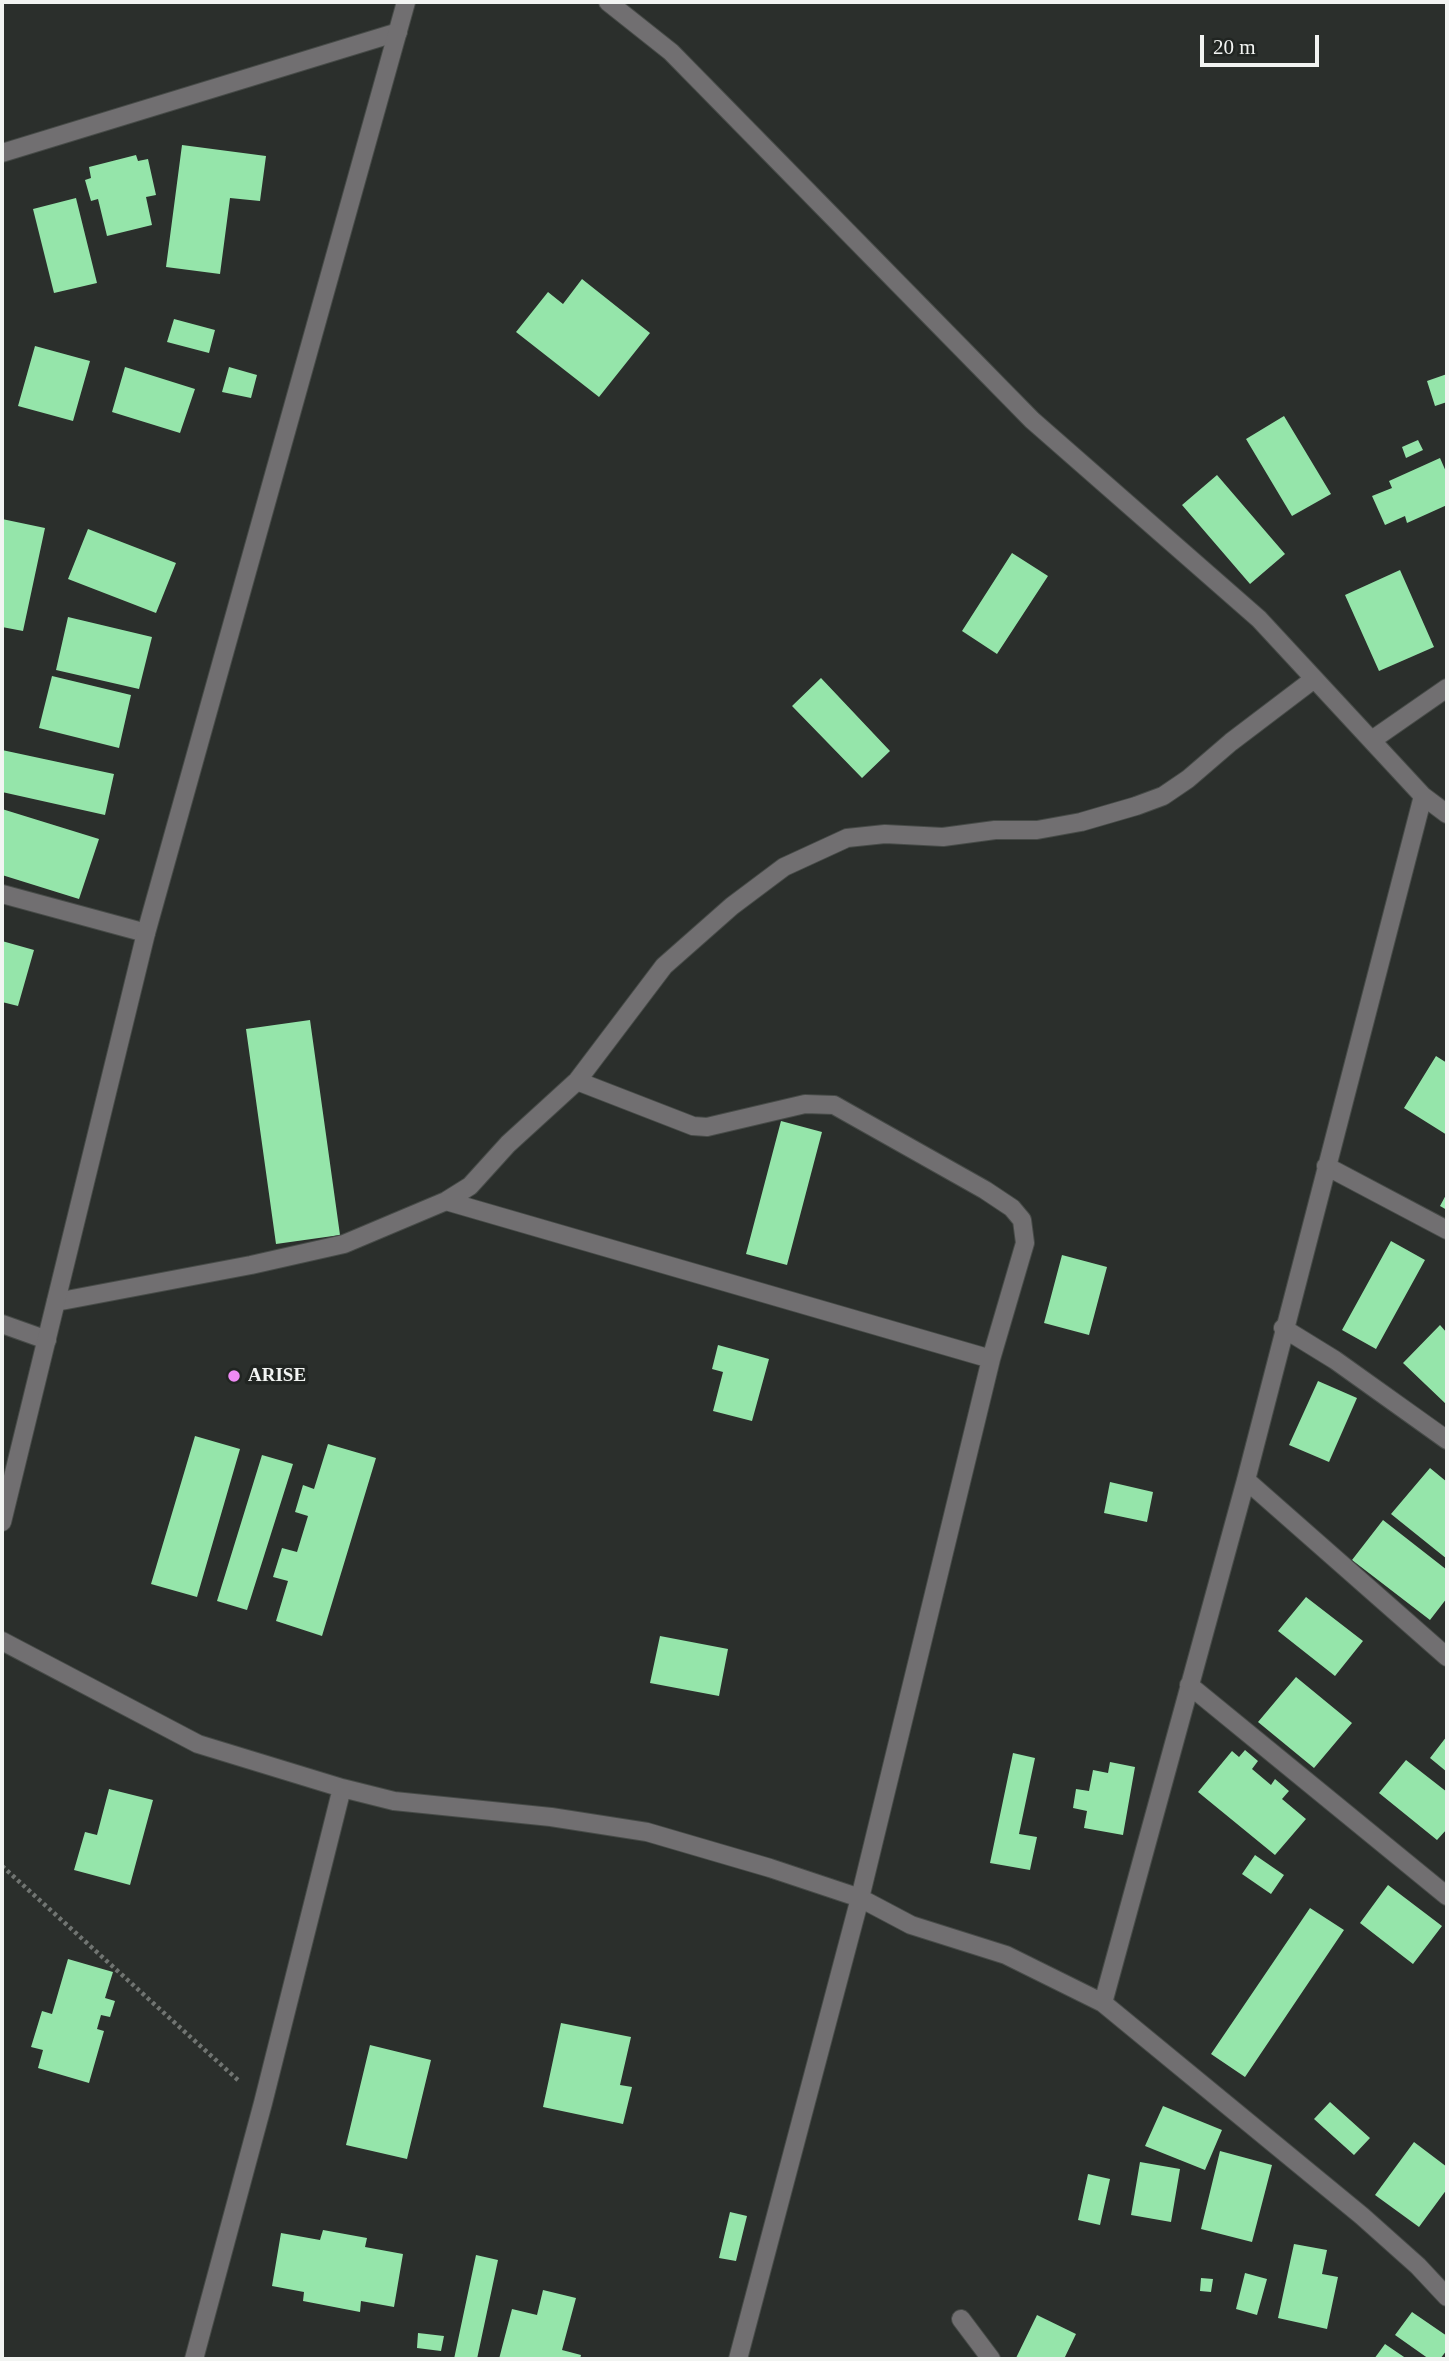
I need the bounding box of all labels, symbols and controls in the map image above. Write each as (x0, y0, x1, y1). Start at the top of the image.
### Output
scale bar (1204, 21, 1323, 65)
text: 20 m (1213, 35, 1256, 59)
place label: ARISE (248, 1365, 306, 1387)
marker: ARISE (226, 1368, 242, 1384)

